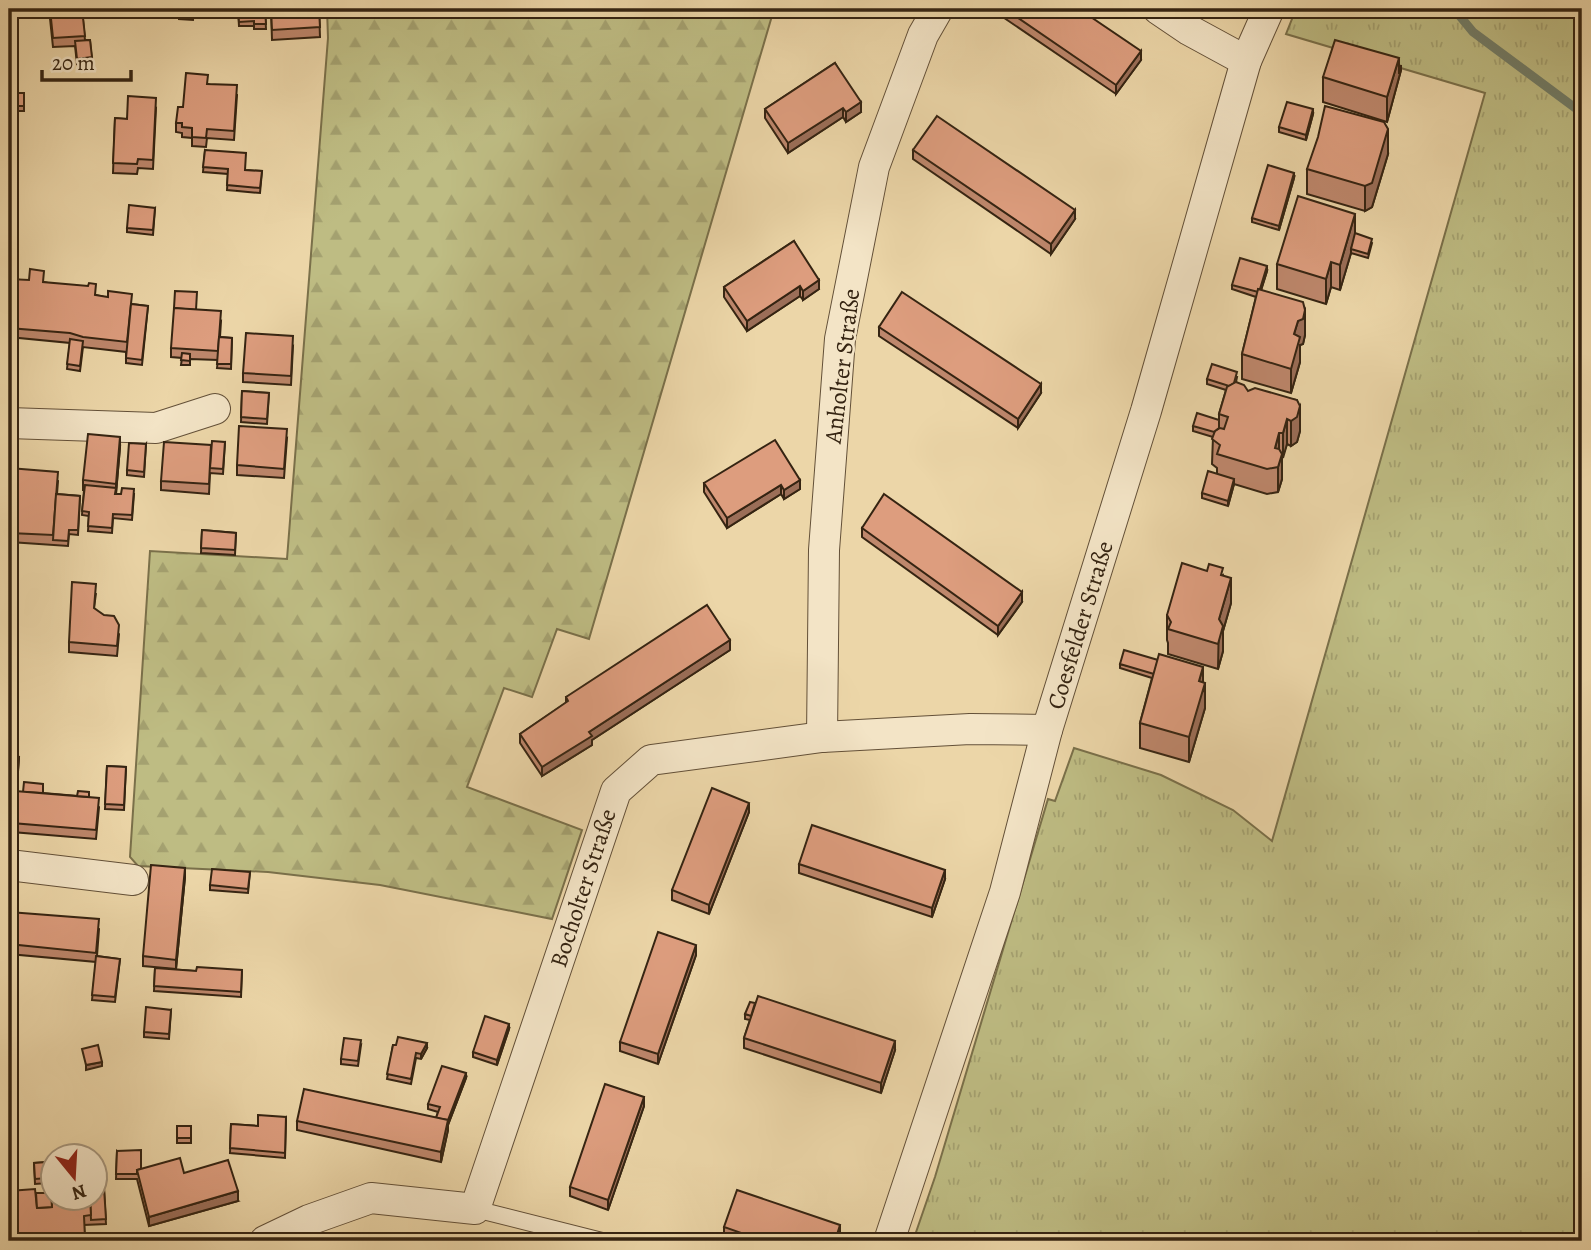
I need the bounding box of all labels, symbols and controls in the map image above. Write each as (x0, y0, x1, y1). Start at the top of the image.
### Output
scale bar (42, 38, 131, 82)
text: 20 m (52, 49, 95, 77)
street label: Anholter Straße (817, 287, 867, 446)
street label: Coesfelder Straße (1039, 537, 1121, 713)
street label: Bocholter Straße (542, 805, 624, 971)
north arrow (38, 1142, 108, 1212)
text: N (68, 1178, 90, 1207)

